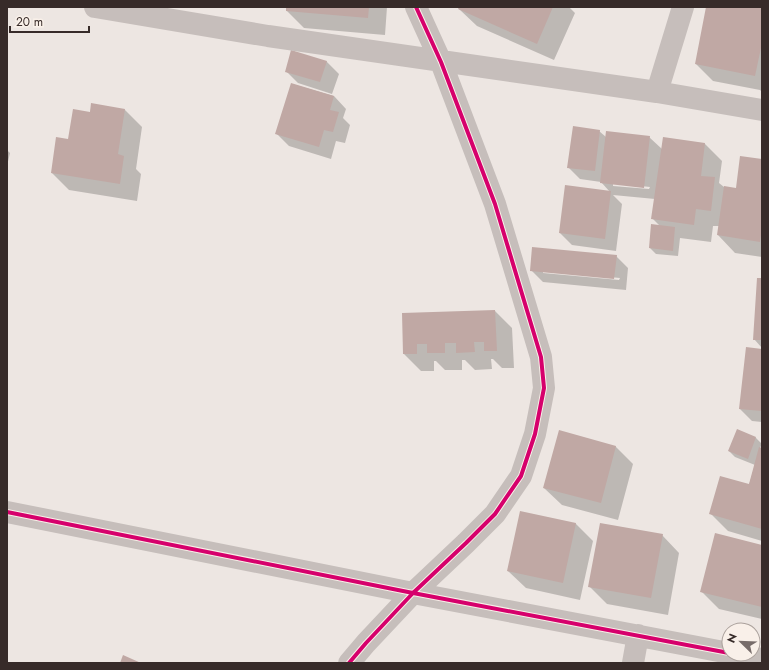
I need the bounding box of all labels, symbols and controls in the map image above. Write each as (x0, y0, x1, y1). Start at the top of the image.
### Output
scale bar (10, 8, 89, 34)
text: 20 m (16, 13, 43, 31)
north arrow (721, 622, 761, 662)
text: N (723, 631, 741, 645)

